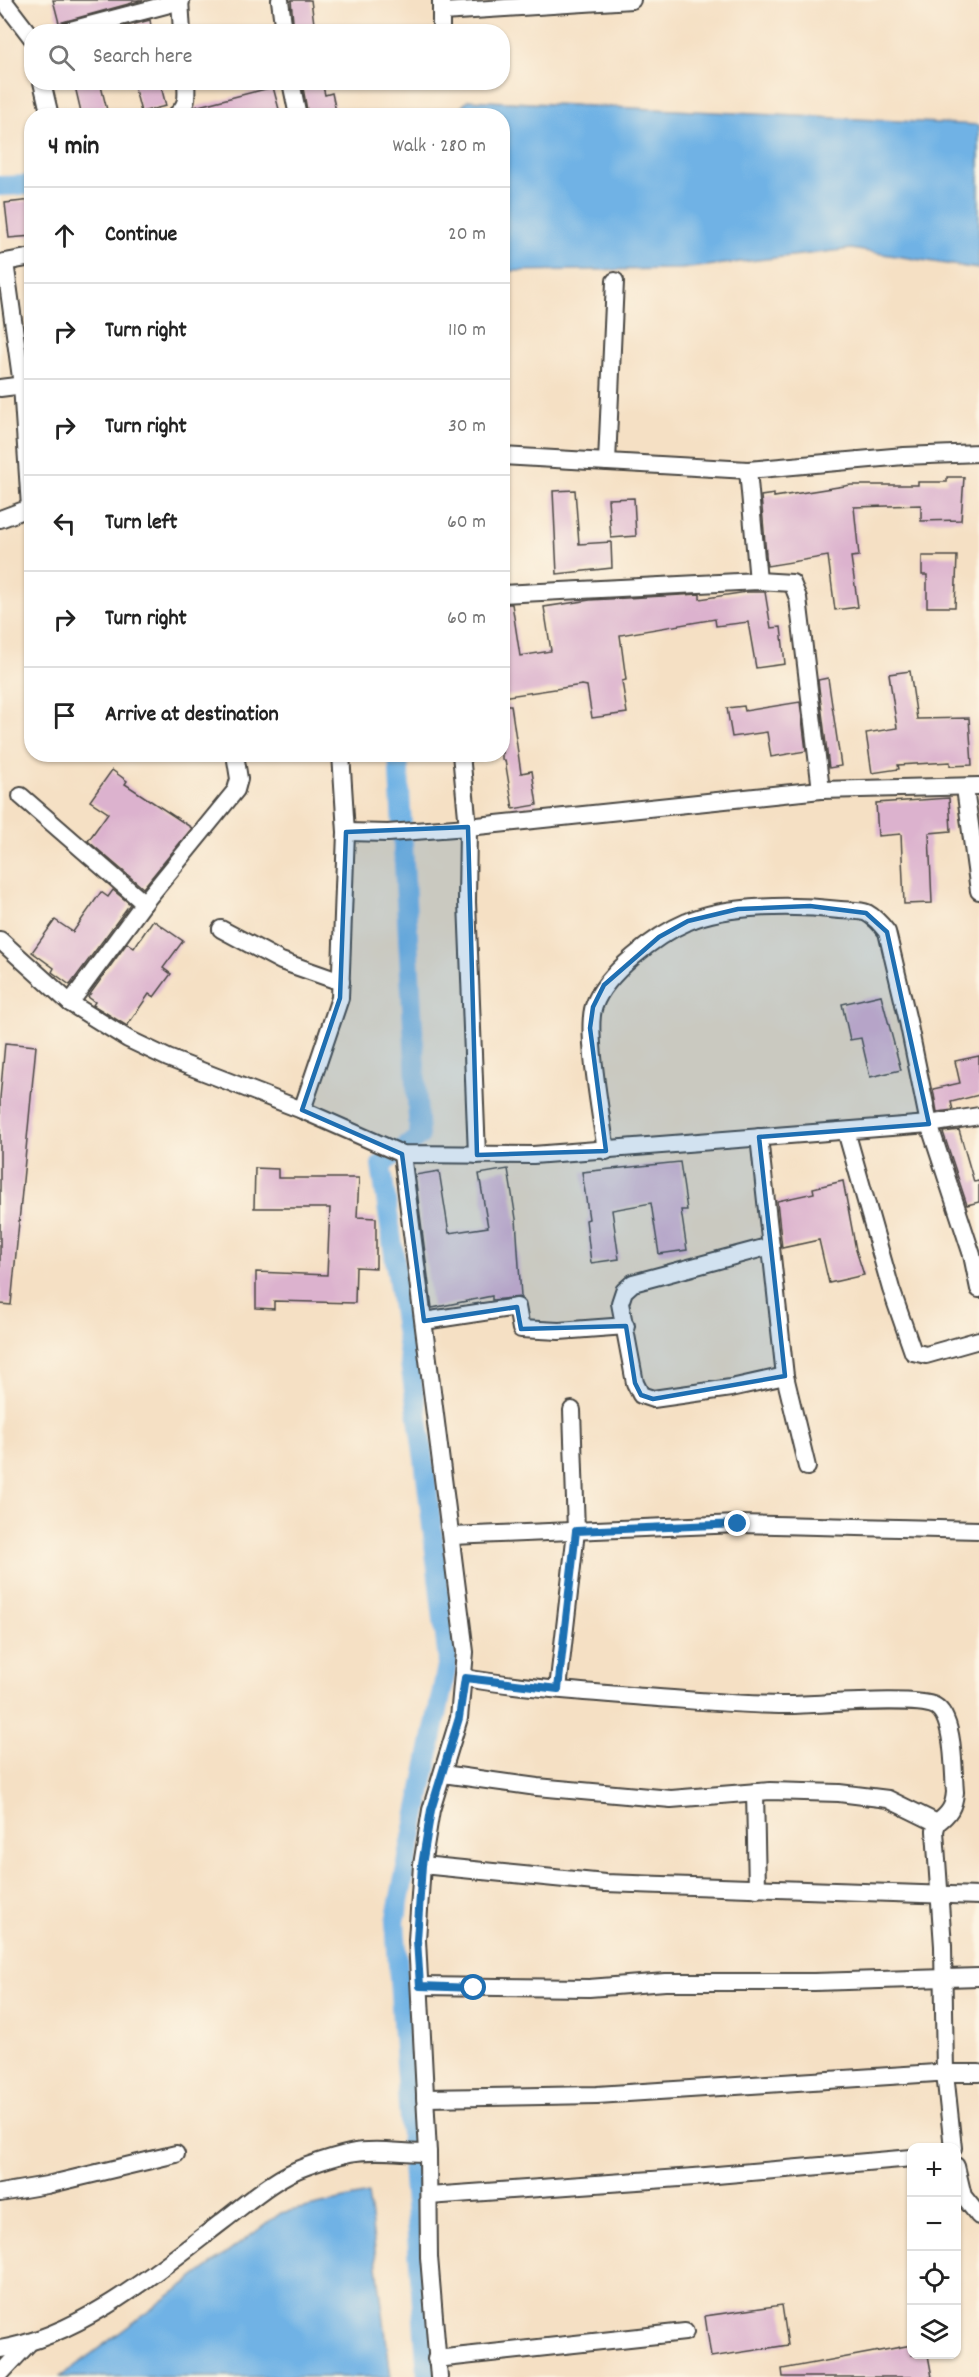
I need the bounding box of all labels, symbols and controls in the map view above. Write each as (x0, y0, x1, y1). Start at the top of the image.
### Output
search box (24, 24, 510, 90)
icon: search (45, 41, 78, 74)
text: Search here (93, 42, 192, 73)
text: 4 min (48, 129, 99, 166)
text: Walk · 280 m (392, 133, 486, 161)
icon: ahead (48, 219, 81, 252)
text: Continue (105, 220, 177, 251)
text: 20 m (448, 221, 486, 249)
icon: right (48, 315, 81, 348)
text: Turn right (105, 316, 187, 347)
text: 110 m (448, 317, 486, 345)
icon: right (48, 411, 81, 444)
text: Turn right (105, 412, 187, 443)
text: 30 m (448, 413, 486, 441)
icon: left (48, 507, 81, 540)
text: Turn left (105, 508, 177, 539)
text: 60 m (447, 509, 486, 537)
icon: right (48, 603, 81, 636)
text: Turn right (105, 604, 187, 635)
text: 60 m (447, 605, 486, 633)
icon: arrive (48, 699, 81, 732)
text: Arrive at destination (105, 700, 279, 731)
route end (724, 1510, 750, 1536)
route start (460, 1974, 486, 2000)
map controls (907, 2143, 961, 2359)
button: + (907, 2143, 961, 2197)
button: − (907, 2197, 961, 2251)
button: locate (907, 2251, 961, 2305)
button: layers (907, 2305, 961, 2359)

